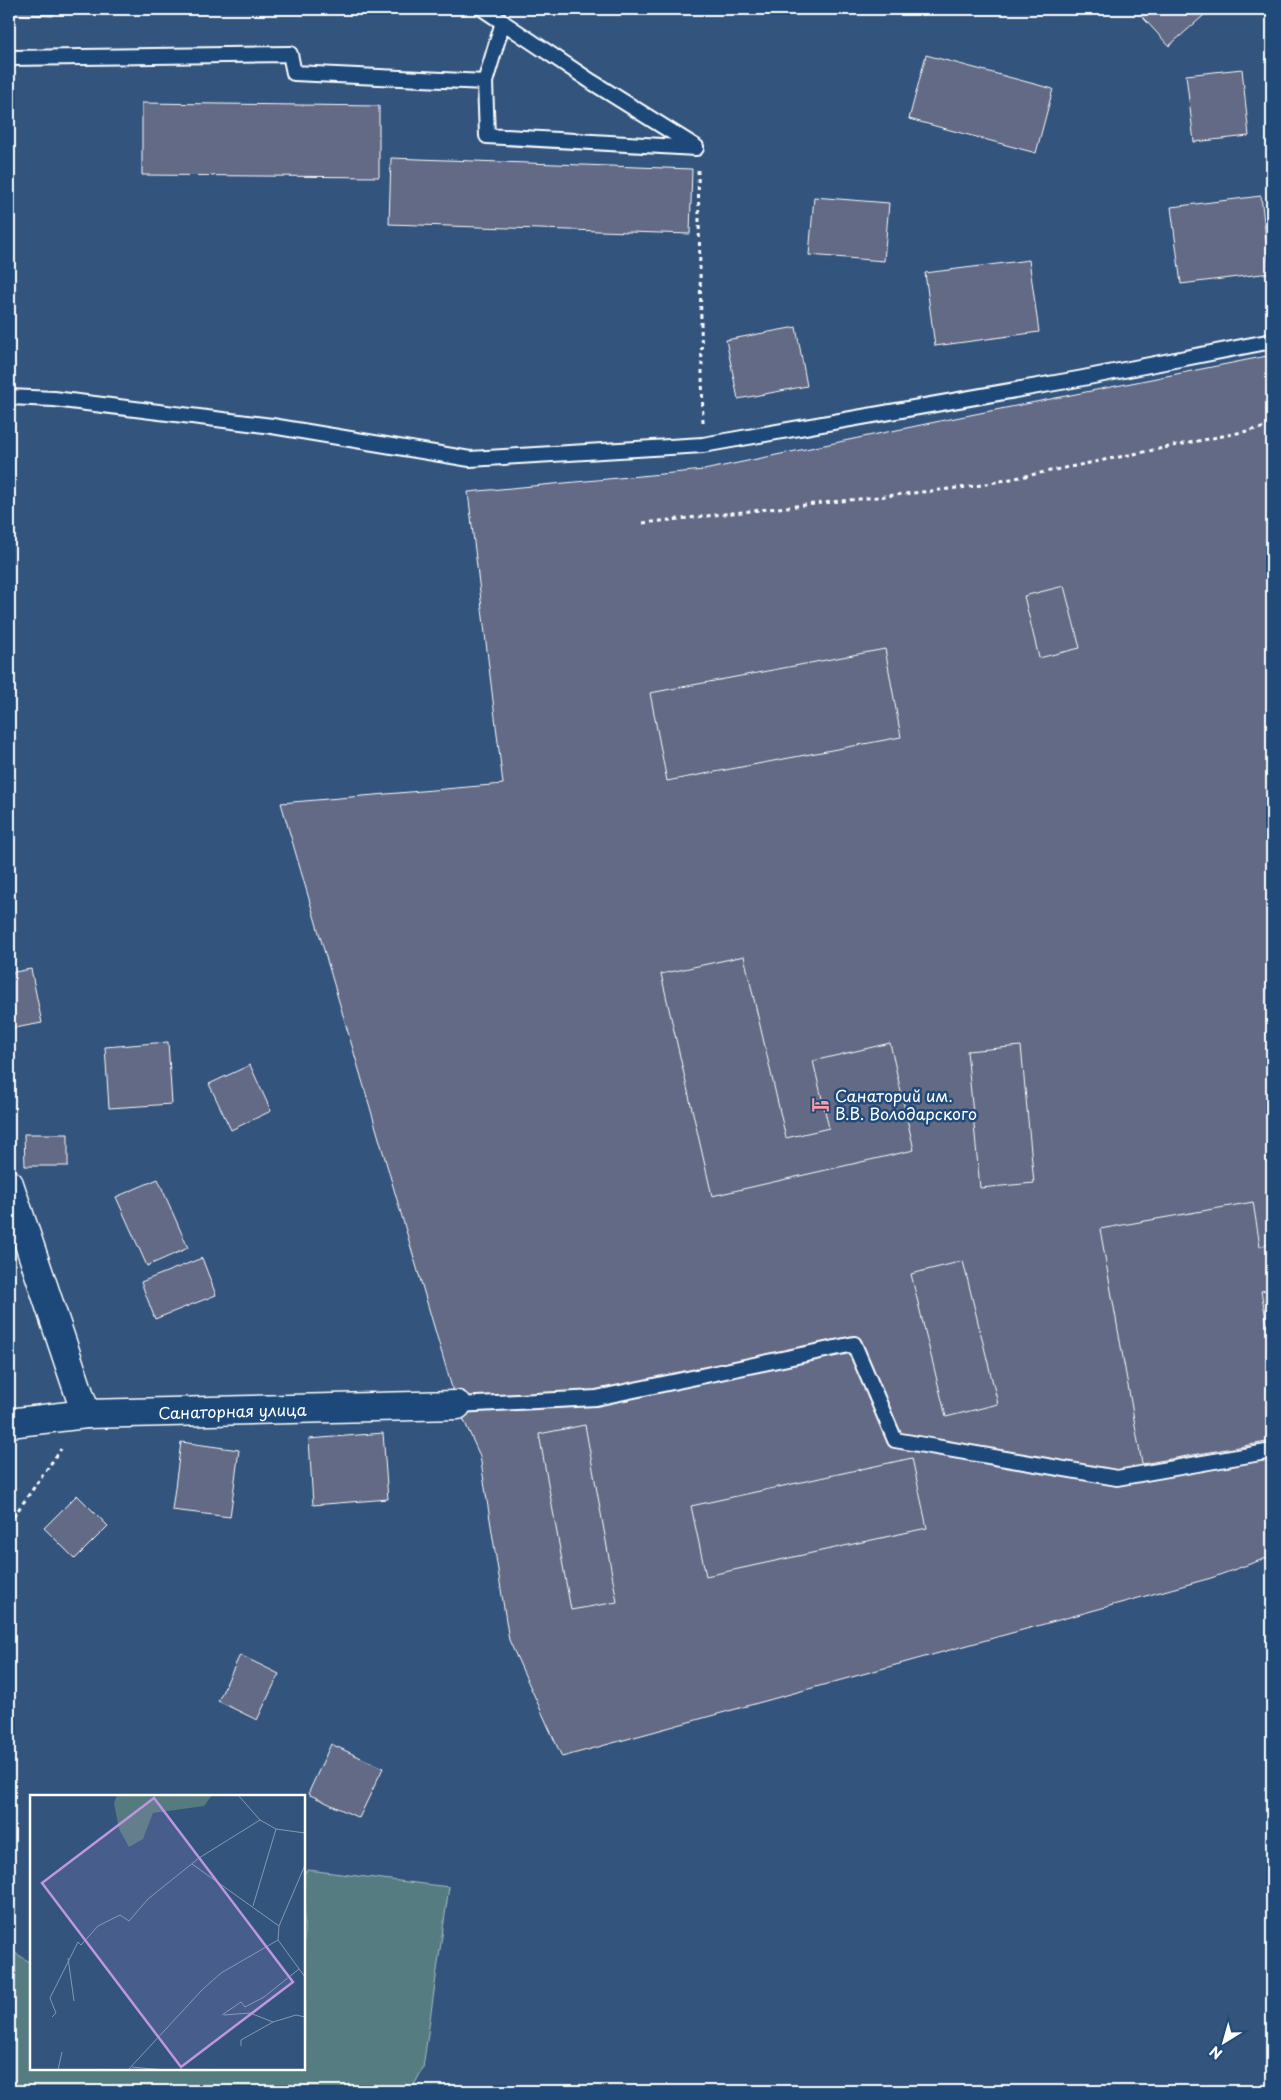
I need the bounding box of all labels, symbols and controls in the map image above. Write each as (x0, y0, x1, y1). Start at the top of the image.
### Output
place label: Санаторий им. В.В. Володарского (835, 1083, 977, 1125)
hotel icon: Санаторий им. В.В. Володарского (811, 1094, 831, 1114)
street label: Санаторная улица (158, 1397, 307, 1424)
inset map (30, 1795, 305, 2070)
north arrow (1198, 2018, 1248, 2068)
text: N (1205, 2041, 1227, 2065)

